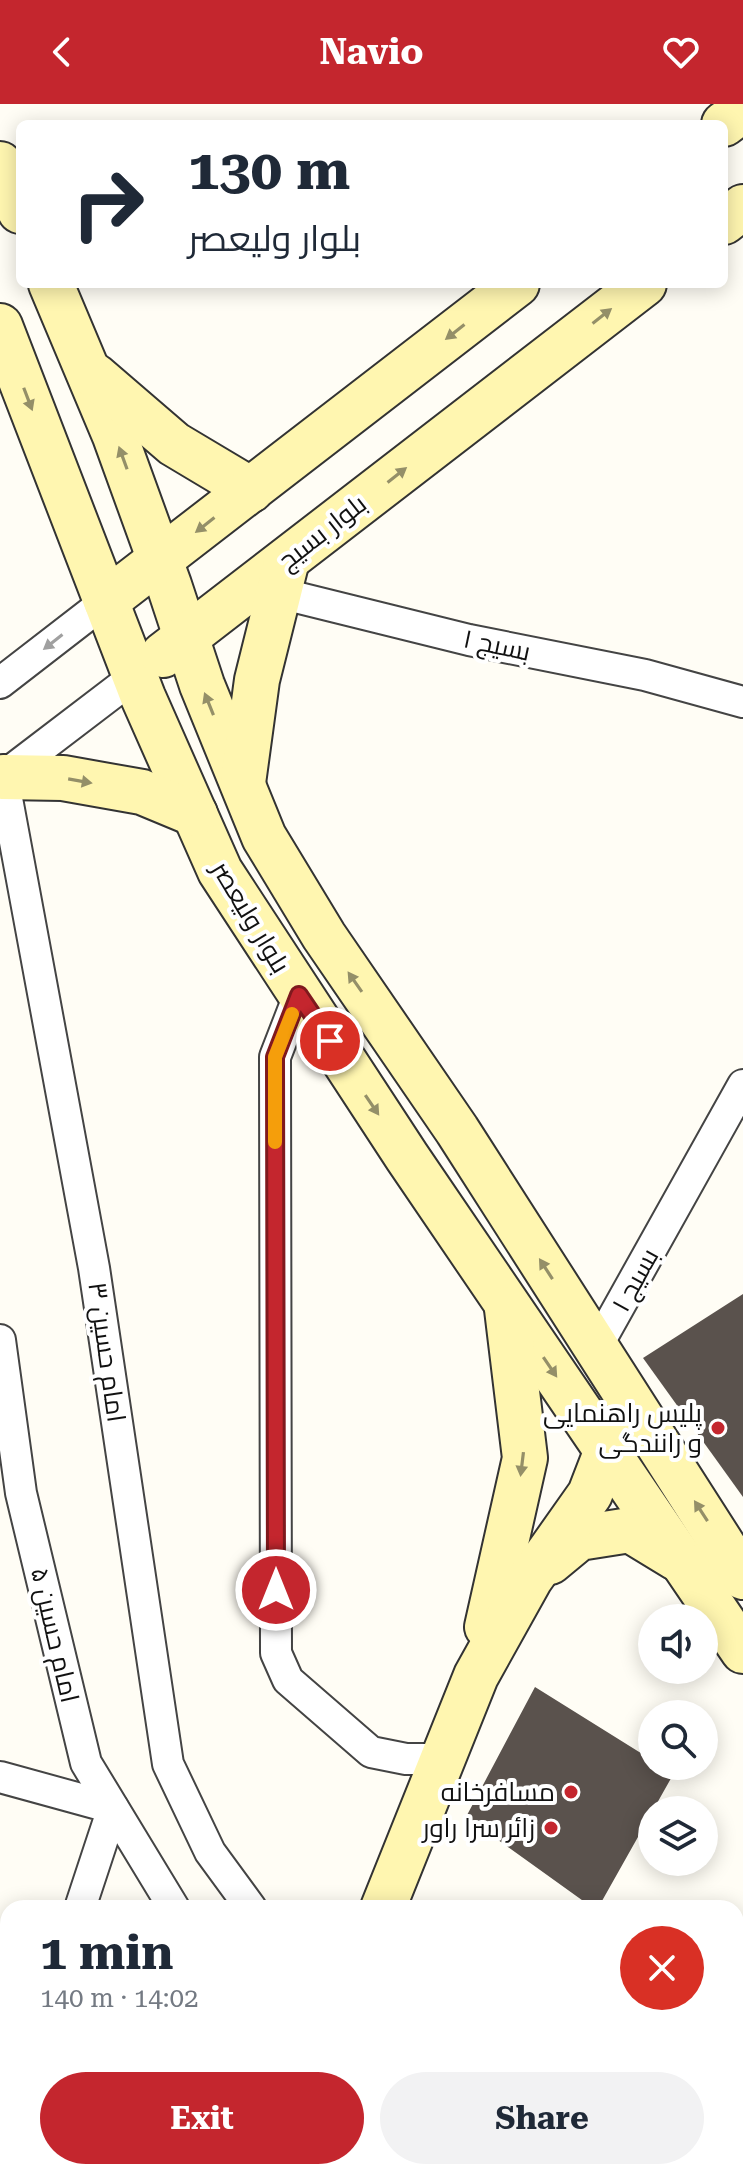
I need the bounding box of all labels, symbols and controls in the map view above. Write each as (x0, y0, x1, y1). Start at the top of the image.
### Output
icon: back (40, 30, 84, 74)
icon: heart (659, 30, 703, 74)
text: Navio (319, 31, 424, 73)
text: 130 m (188, 137, 350, 203)
icon: right (56, 152, 160, 256)
text: بلوار ولیعصر (188, 218, 361, 260)
one-way arrow (592, 308, 613, 324)
one-way arrow (445, 323, 465, 339)
one-way arrow (22, 387, 35, 411)
one-way arrow (116, 446, 129, 470)
one-way arrow (387, 467, 407, 483)
street label: بلوار بسیج (272, 488, 373, 577)
one-way arrow (195, 516, 215, 532)
street label: بسیج ۱ (460, 623, 533, 669)
one-way arrow (43, 633, 63, 649)
one-way arrow (203, 692, 216, 715)
one-way arrow (68, 776, 93, 788)
street label: بلوار ولیعصر (205, 854, 296, 978)
one-way arrow (348, 972, 363, 993)
pin (296, 1007, 364, 1075)
icon: arrive (308, 1019, 352, 1063)
one-way arrow (365, 1095, 380, 1116)
street label: بسیج ۱ (605, 1243, 666, 1318)
one-way arrow (539, 1258, 553, 1280)
street label: امام حسین ۳ (79, 1280, 132, 1424)
one-way arrow (542, 1356, 557, 1377)
place label: پلیس راهنمایی و رانندگی (543, 1398, 702, 1459)
marker: پلیس راهنمایی و رانندگی (709, 1419, 727, 1437)
one-way arrow (516, 1451, 529, 1476)
one-way arrow (693, 1501, 708, 1522)
position arrow (234, 1548, 318, 1632)
street label: امام حسین ۵ (22, 1565, 85, 1706)
map controls (638, 1604, 718, 1876)
button: sound (638, 1604, 718, 1684)
button: search (638, 1700, 718, 1780)
place label: مسافرخانه (441, 1777, 555, 1807)
marker: مسافرخانه (562, 1783, 580, 1801)
button: layers (638, 1796, 718, 1876)
place label: زائر سرا راور (421, 1813, 535, 1843)
marker: زائر سرا راور (542, 1819, 560, 1837)
text: 1 min (40, 1925, 173, 1981)
button: close (620, 1926, 704, 2010)
text: 140 m · 14:02 (40, 1983, 199, 2013)
button: Exit (40, 2072, 364, 2164)
button: Share (380, 2072, 704, 2164)

